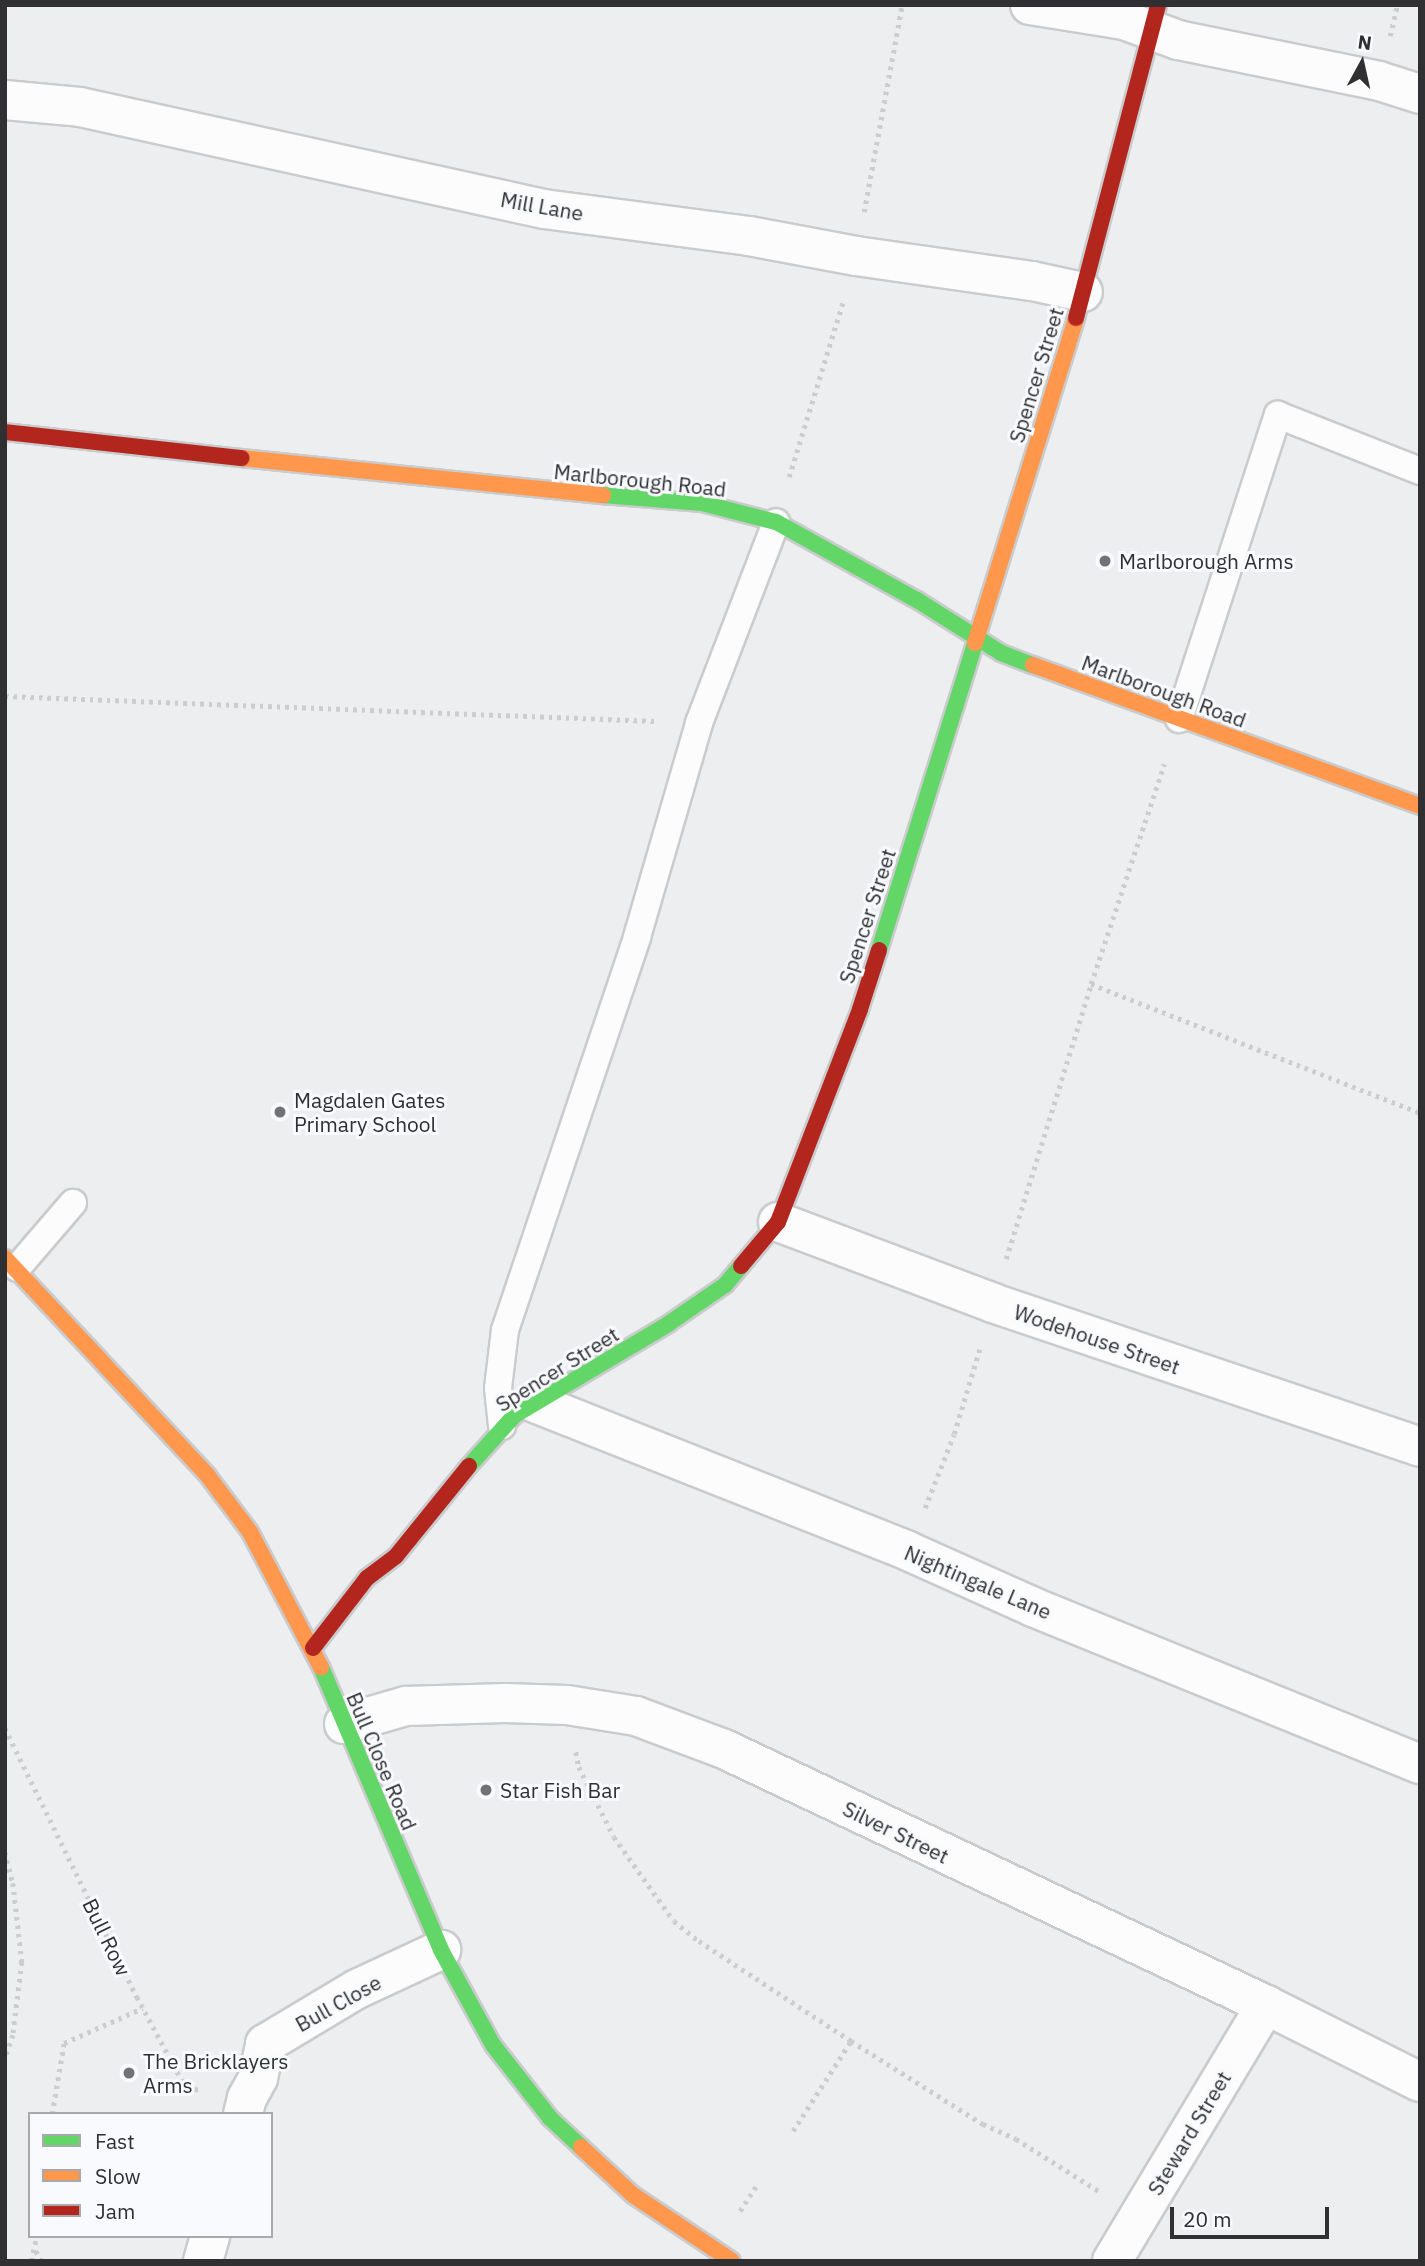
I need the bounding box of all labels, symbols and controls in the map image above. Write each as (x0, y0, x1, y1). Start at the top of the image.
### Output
north arrow (1327, 28, 1397, 98)
text: N (1356, 29, 1373, 55)
street label: Mill Lane (499, 186, 585, 226)
street label: Spencer Street (1003, 304, 1069, 446)
street label: Marlborough Road (553, 458, 727, 502)
place label: Marlborough Arms (1119, 548, 1294, 574)
marker: Marlborough Arms (1097, 553, 1113, 569)
street label: Marlborough Road (1078, 650, 1250, 732)
street label: Spencer Street (833, 845, 901, 987)
place label: Magdalen Gates Primary School (294, 1087, 446, 1137)
marker: Magdalen Gates Primary School (272, 1104, 288, 1120)
street label: Wodehouse Street (1011, 1299, 1183, 1379)
street label: Spencer Street (491, 1321, 623, 1417)
street label: Nightingale Lane (901, 1540, 1055, 1624)
street label: Bull Close Road (342, 1688, 422, 1834)
place label: Star Fish Bar (500, 1777, 620, 1803)
marker: Star Fish Bar (478, 1782, 494, 1798)
street label: Silver Street (839, 1795, 953, 1869)
street label: Bull Row (78, 1894, 136, 1980)
street label: Bull Close (291, 1969, 385, 2037)
place label: The Bricklayers Arms (143, 2048, 288, 2098)
marker: The Bricklayers Arms (121, 2065, 137, 2081)
street label: Steward Street (1142, 2066, 1236, 2200)
legend (28, 2112, 273, 2238)
text: Fast (95, 2127, 135, 2155)
text: Slow (95, 2162, 141, 2190)
scale bar (1173, 2192, 1332, 2236)
text: Jam (95, 2197, 135, 2225)
text: 20 m (1183, 2205, 1232, 2233)

